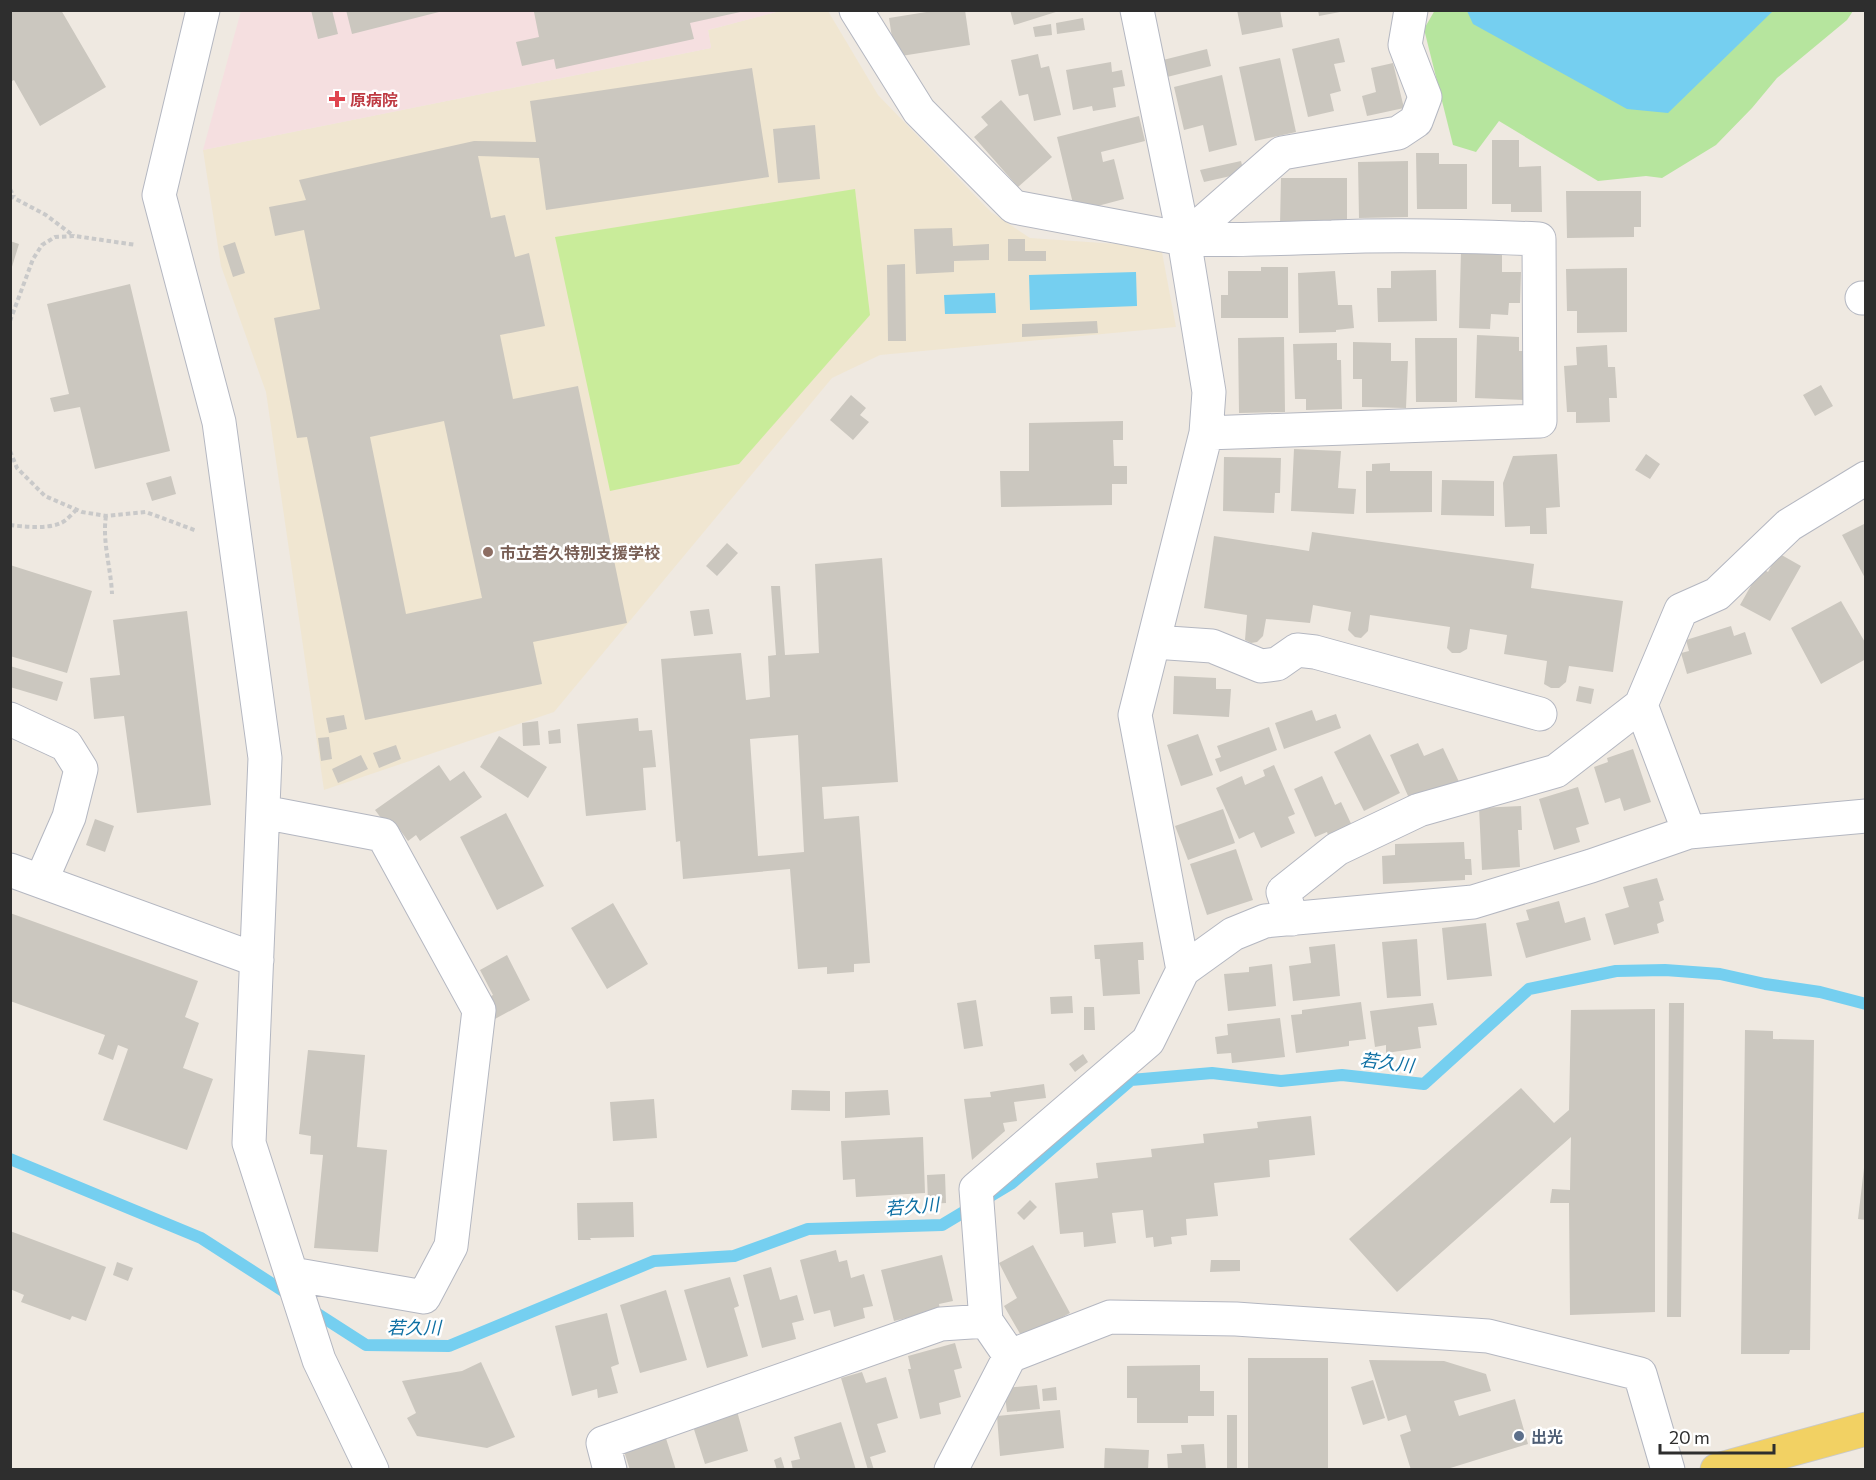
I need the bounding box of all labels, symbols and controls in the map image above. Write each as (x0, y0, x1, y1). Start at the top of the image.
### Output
marker: 原病院 (328, 90, 346, 108)
place label: 原病院 (350, 90, 398, 109)
place label: 市立若久特別支援学校 (500, 543, 660, 562)
marker: 市立若久特別支援学校 (481, 545, 495, 559)
water label: 若久川 (1359, 1048, 1417, 1076)
water label: 若久川 (884, 1193, 942, 1219)
water label: 若久川 (387, 1316, 443, 1338)
scale bar (1660, 1417, 1774, 1455)
text: 20 m (1669, 1426, 1710, 1448)
place label: 出光 (1531, 1427, 1563, 1446)
marker: 出光 (1512, 1429, 1526, 1443)

